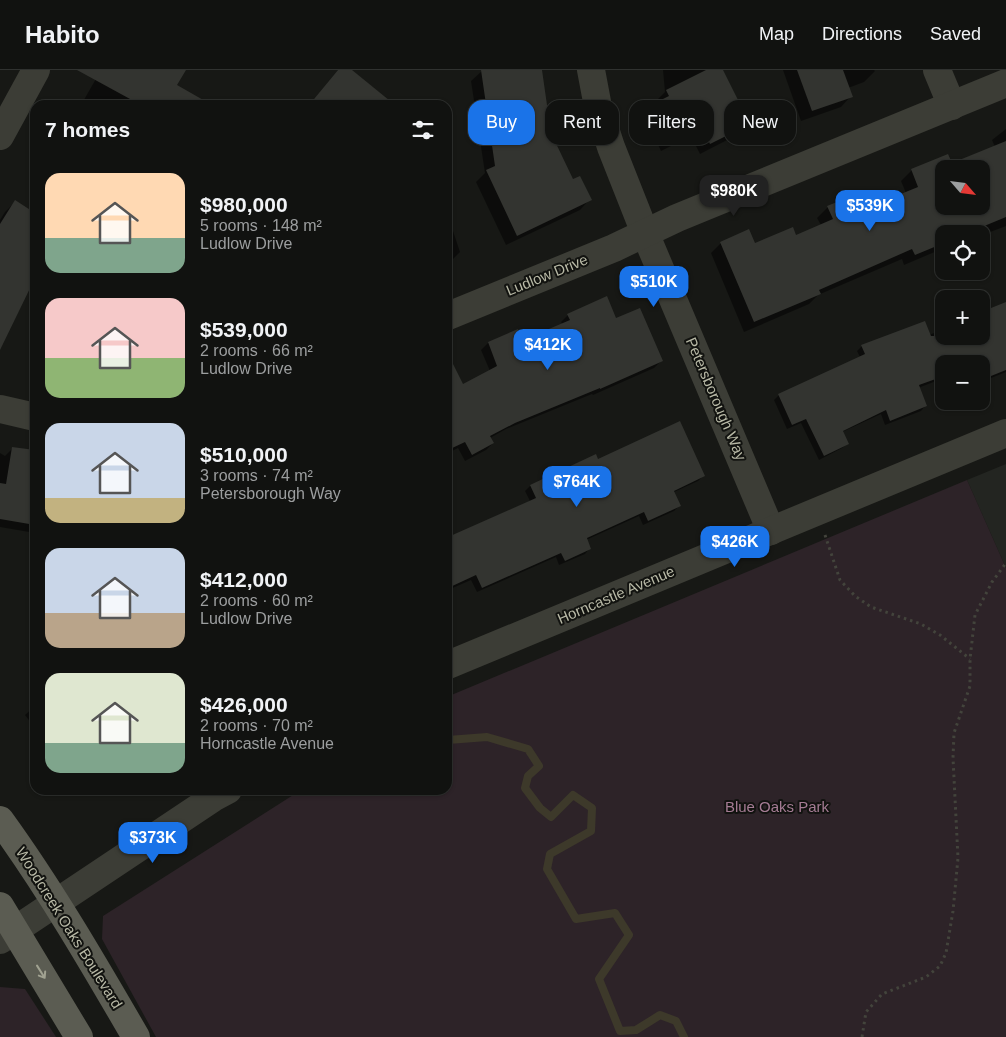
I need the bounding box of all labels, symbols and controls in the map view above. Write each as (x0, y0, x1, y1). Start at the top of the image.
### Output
text: Habito (25, 21, 100, 48)
text: Map (759, 24, 794, 44)
text: Directions (822, 24, 902, 44)
text: Saved (930, 24, 981, 44)
chip: Buy (468, 100, 535, 145)
chip: Rent (545, 100, 619, 145)
chip: Filters (629, 100, 714, 145)
chip: New (724, 100, 796, 145)
icon: filters (409, 116, 437, 144)
text: 7 homes (45, 118, 130, 141)
north arrow (935, 160, 990, 215)
map controls (935, 160, 990, 410)
pin: $980K (699, 174, 769, 217)
text: $980K (710, 182, 758, 199)
pin: $539K (835, 190, 905, 232)
icon: home (85, 193, 145, 253)
text: $980,000 (200, 193, 288, 216)
text: $539K (846, 197, 894, 214)
text: 5 rooms · 148 m² (200, 217, 322, 234)
button: locate (935, 225, 990, 280)
text: Ludlow Drive (200, 235, 292, 252)
street label: Ludlow Drive (503, 250, 590, 299)
pin: $510K (619, 266, 689, 308)
text: $510K (630, 273, 678, 290)
button: + (935, 290, 990, 345)
icon: home (85, 318, 145, 378)
text: $539,000 (200, 318, 288, 341)
pin: $412K (513, 328, 583, 371)
street label: Petersborough Way (683, 335, 750, 463)
text: $412K (524, 336, 572, 353)
text: 2 rooms · 66 m² (200, 342, 313, 359)
button: − (935, 355, 990, 410)
text: Ludlow Drive (200, 360, 292, 377)
icon: home (85, 443, 145, 503)
text: $510,000 (200, 443, 288, 466)
pin: $764K (542, 466, 612, 508)
text: 3 rooms · 74 m² (200, 467, 313, 484)
text: $764K (553, 473, 601, 490)
text: Petersborough Way (200, 485, 341, 502)
pin: $426K (700, 526, 770, 568)
text: $426K (711, 533, 759, 550)
street label: Horncastle Avenue (555, 562, 677, 627)
icon: home (85, 568, 145, 628)
text: $412,000 (200, 568, 288, 591)
text: 2 rooms · 60 m² (200, 592, 313, 609)
text: Ludlow Drive (200, 610, 292, 627)
icon: home (85, 693, 145, 753)
text: $426,000 (200, 693, 288, 716)
text: 2 rooms · 70 m² (200, 717, 313, 734)
text: Horncastle Avenue (200, 735, 334, 752)
park label: Blue Oaks Park (725, 798, 830, 815)
pin: $373K (118, 822, 188, 864)
text: $373K (129, 829, 177, 846)
street label: Woodcreek Oaks Boulevard (13, 844, 126, 1011)
one-way arrow (36, 964, 46, 978)

